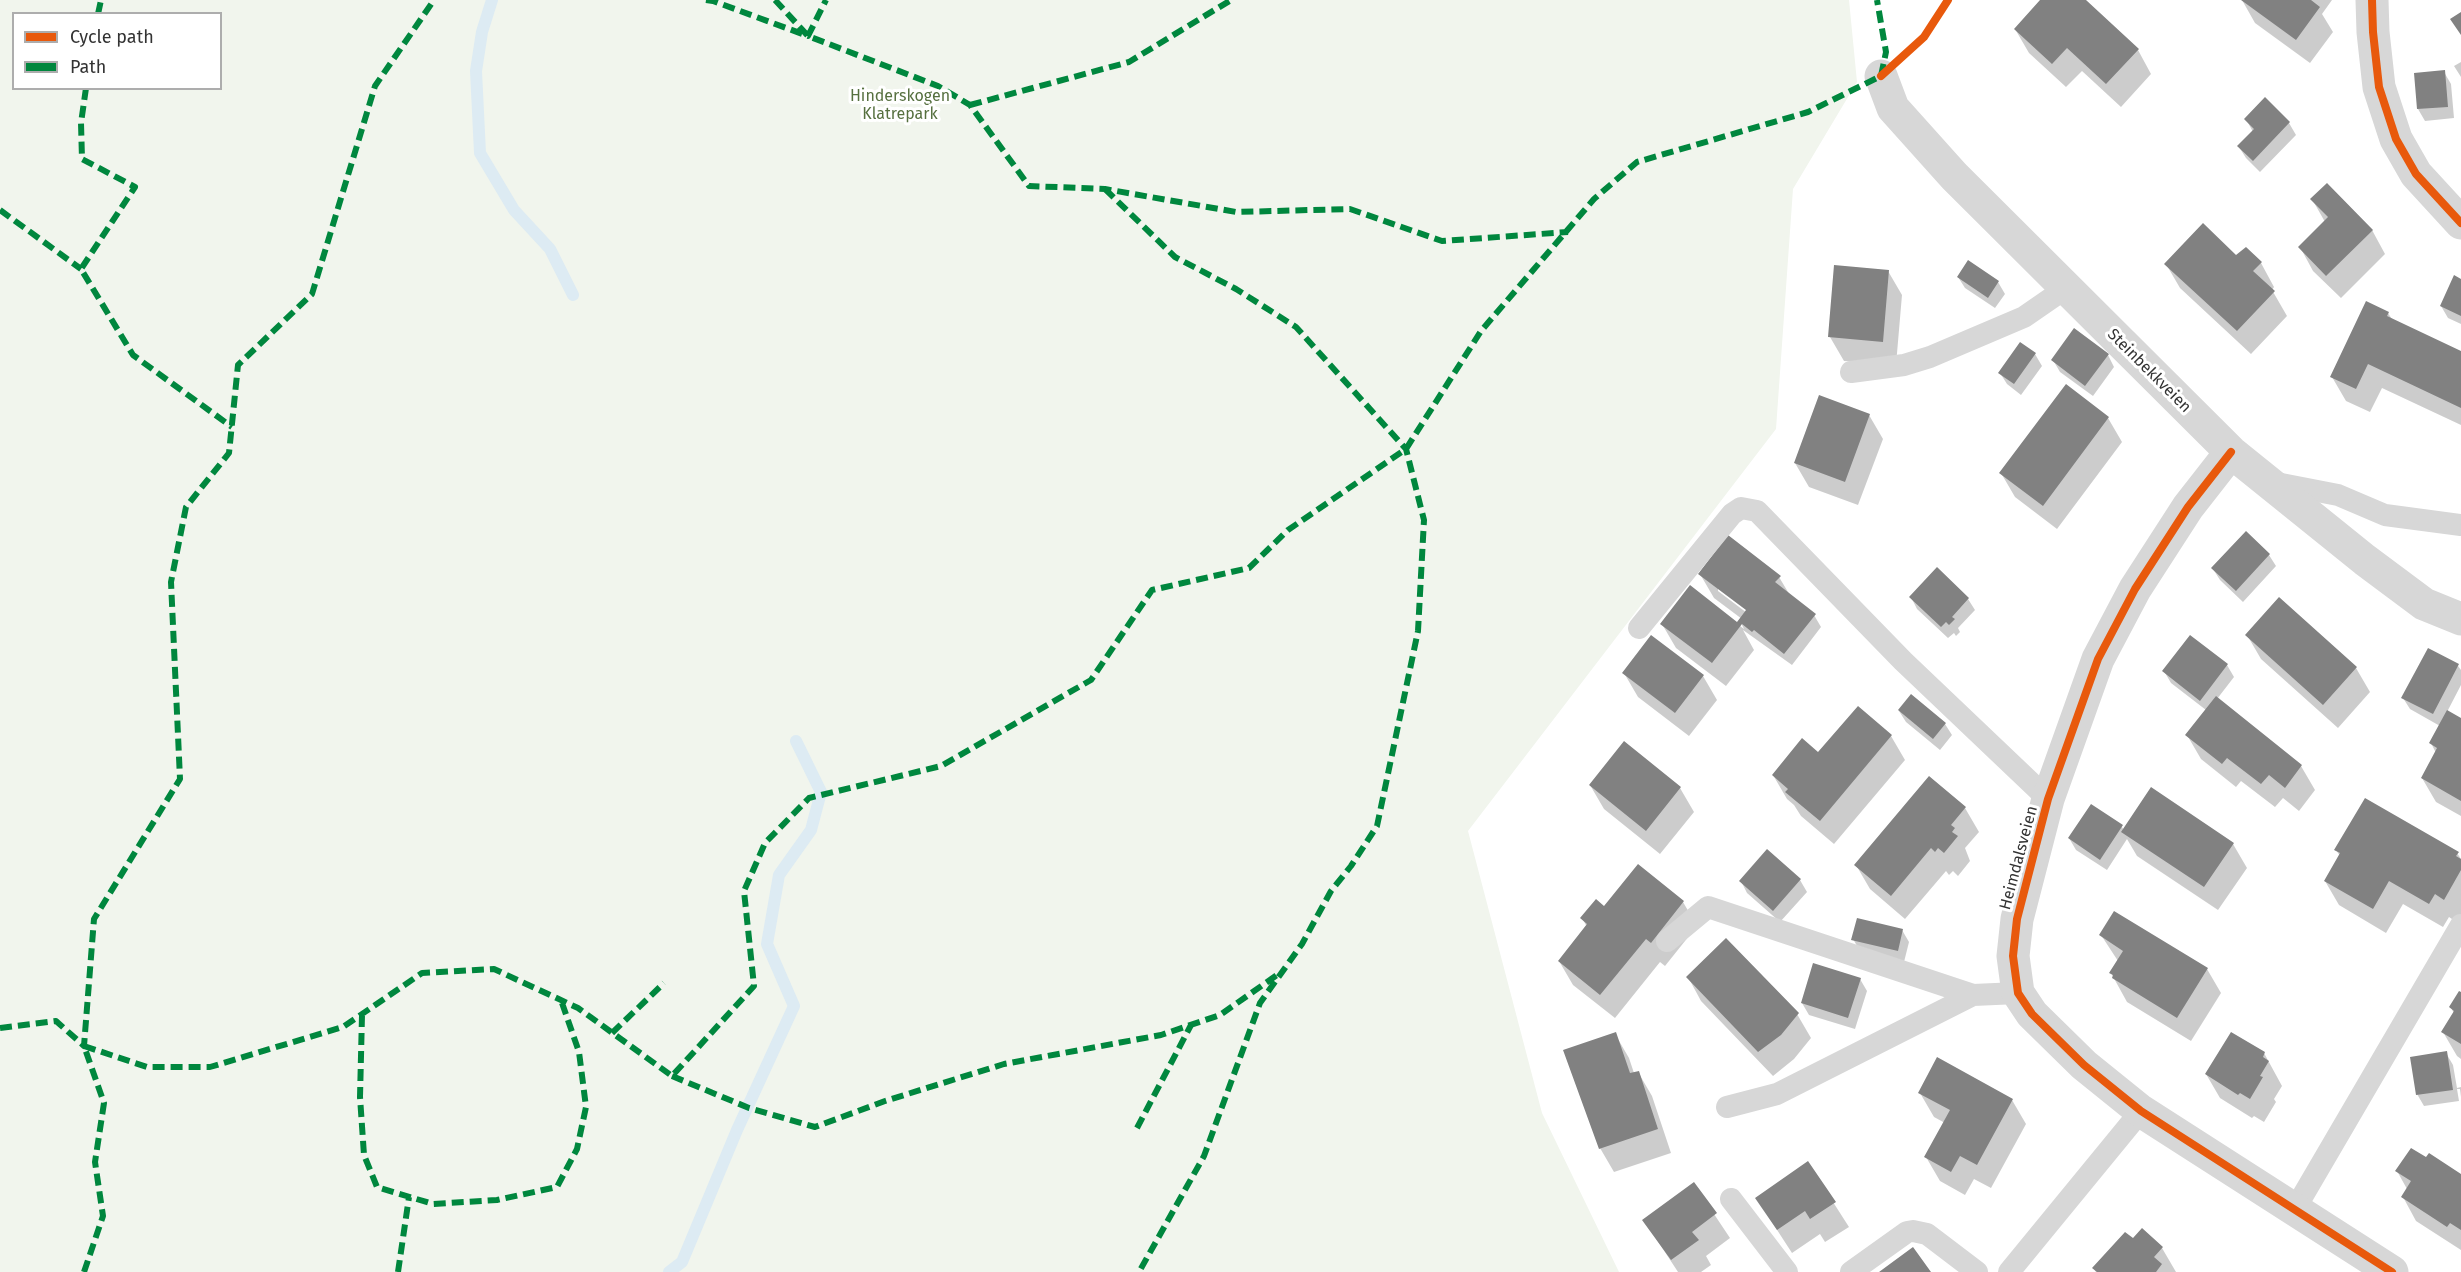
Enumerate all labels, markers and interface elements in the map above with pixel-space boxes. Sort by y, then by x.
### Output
legend [12,12,222,90]
text: Cycle path [70,26,154,48]
text: Path [70,56,106,78]
park label: Hinderskogen Klatrepark [850,87,950,125]
street label: Steinbekkveien [2103,325,2195,417]
street label: Heimdalsveien [1996,804,2042,912]

